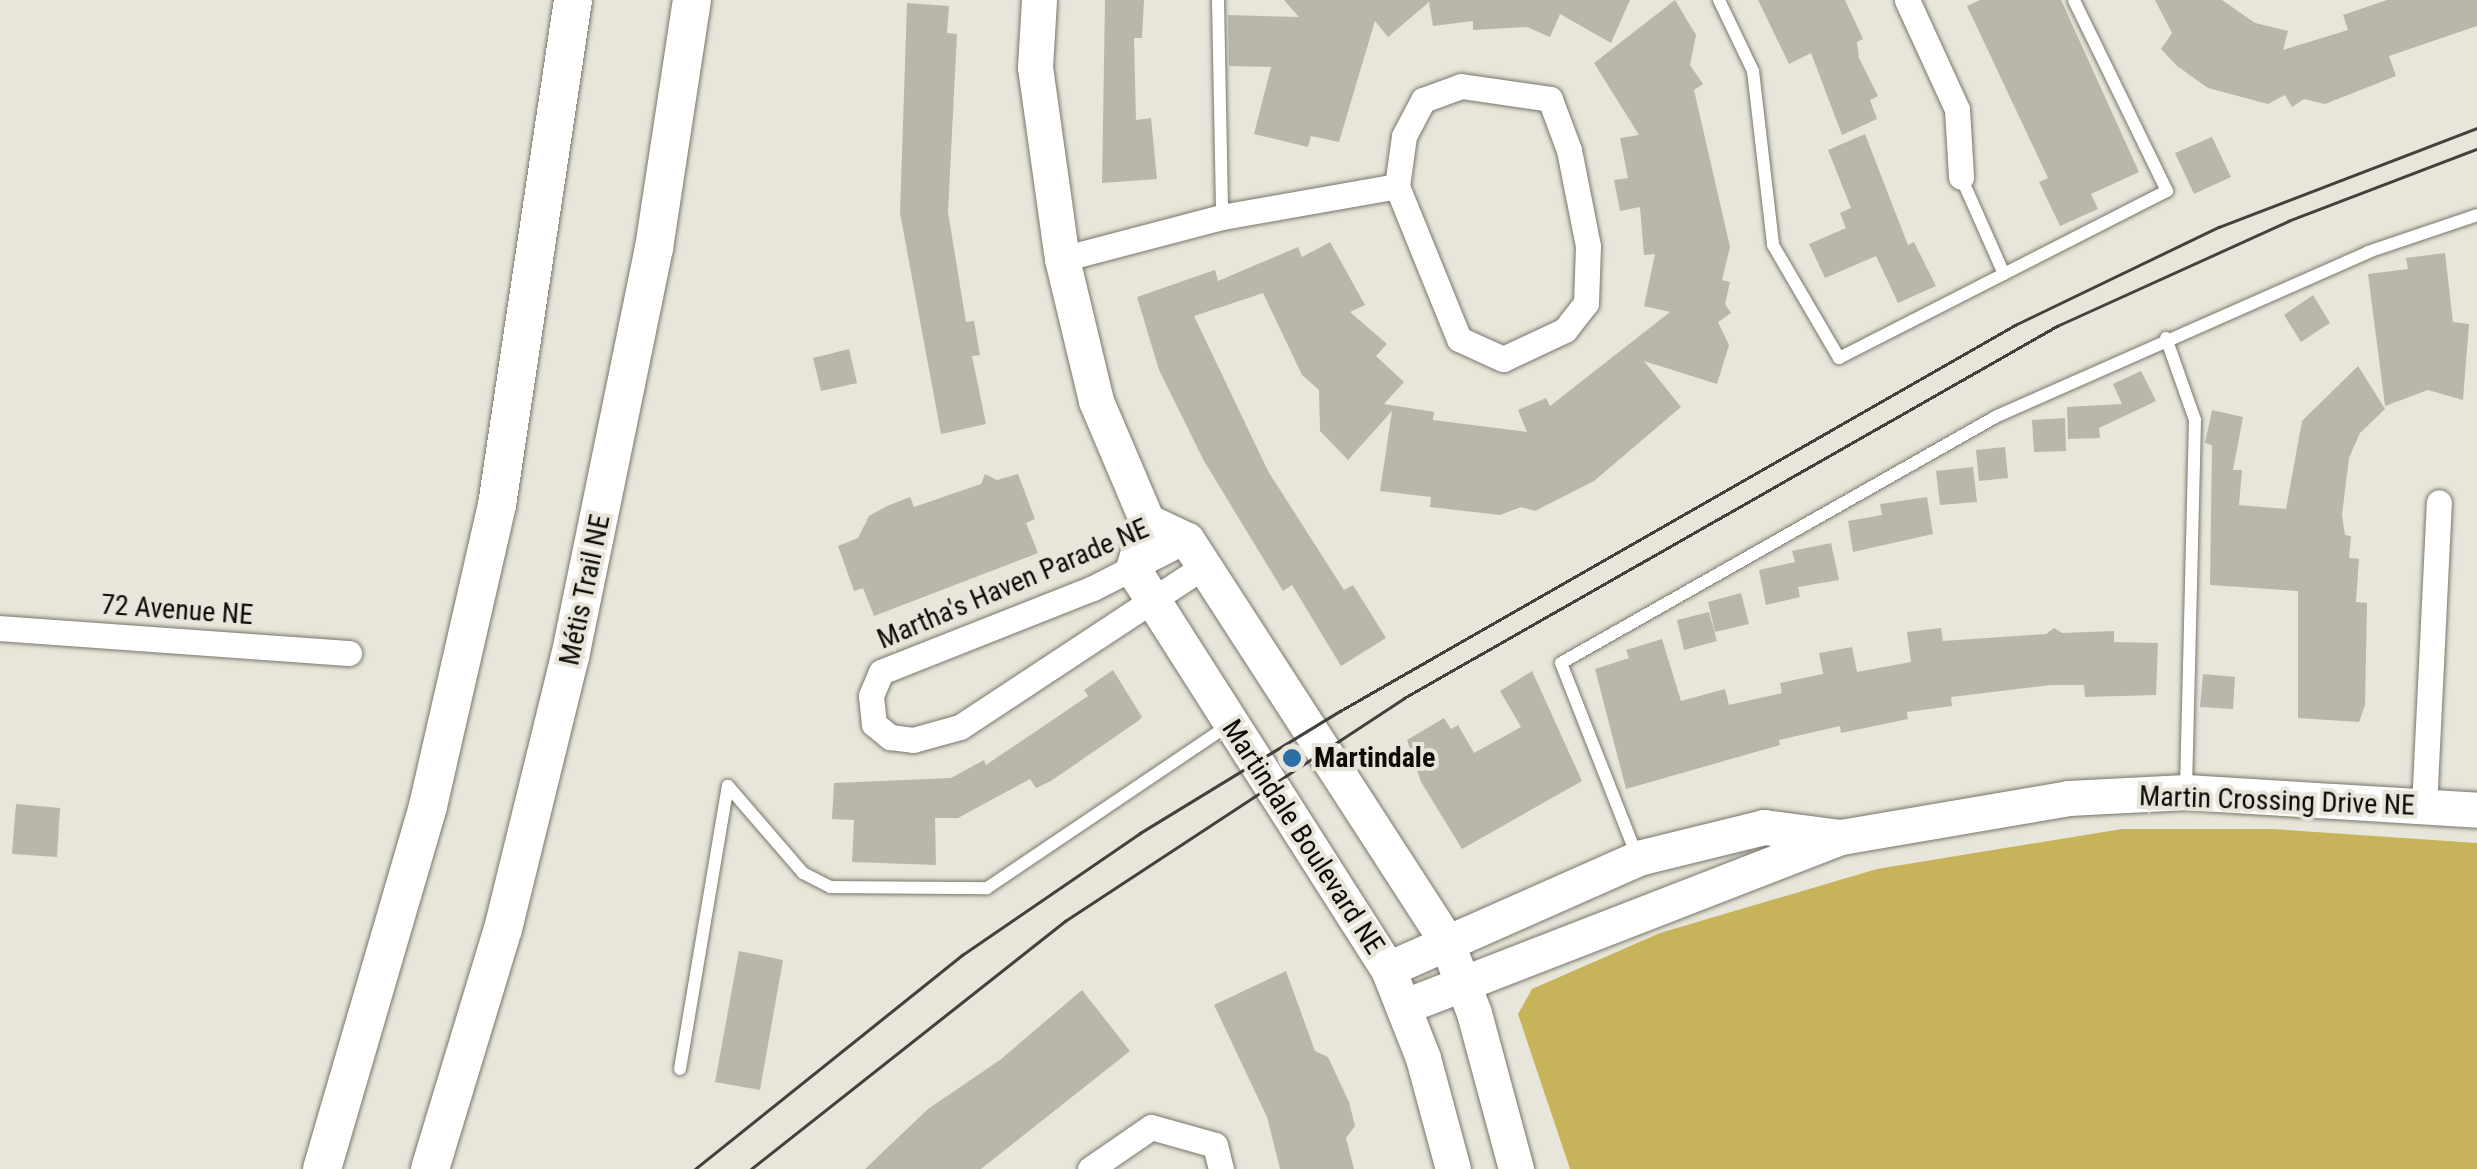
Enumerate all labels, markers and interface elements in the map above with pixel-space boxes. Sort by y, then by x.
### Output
street label: Métis Trail NE [553,511,617,669]
street label: Martha's Haven Parade NE [872,512,1154,656]
street label: 72 Avenue NE [100,588,254,632]
street label: Martindale Boulevard NE [1215,714,1391,960]
place label: Martindale [1314,741,1435,775]
marker: Martindale [1279,745,1305,771]
street label: Martin Crossing Drive NE [2139,779,2415,823]

